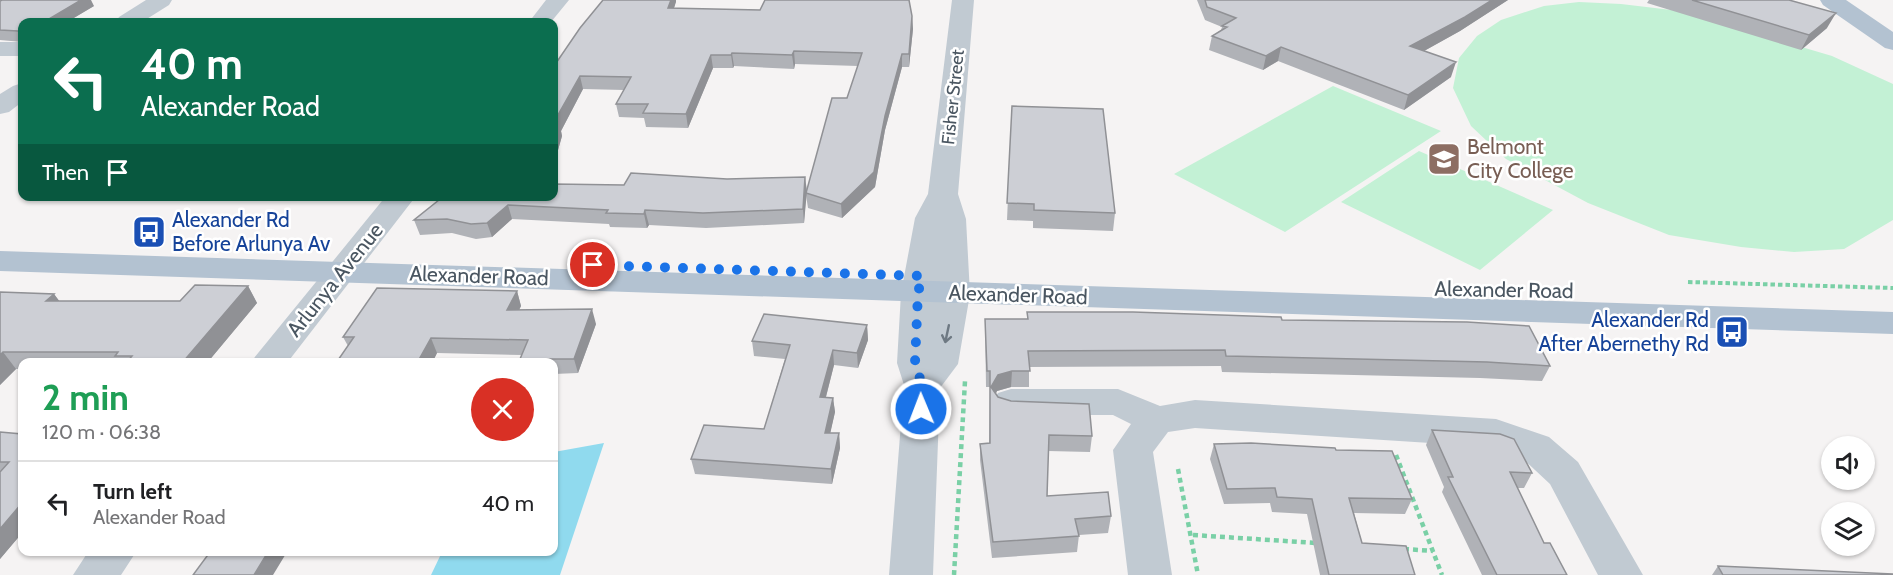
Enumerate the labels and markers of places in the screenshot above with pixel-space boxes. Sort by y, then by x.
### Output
place label: Belmont City College [1467,134,1574,183]
school or university icon: Belmont City College [1426,141,1462,177]
place label: Alexander Rd Before Arlunya Av [172,207,331,256]
bus stop icon: Alexander Rd Before Arlunya Av [131,214,167,250]
pin [567,239,618,290]
place label: Alexander Rd After Abernethy Rd [1538,307,1709,356]
bus stop icon: Alexander Rd After Abernethy Rd [1714,314,1750,350]

